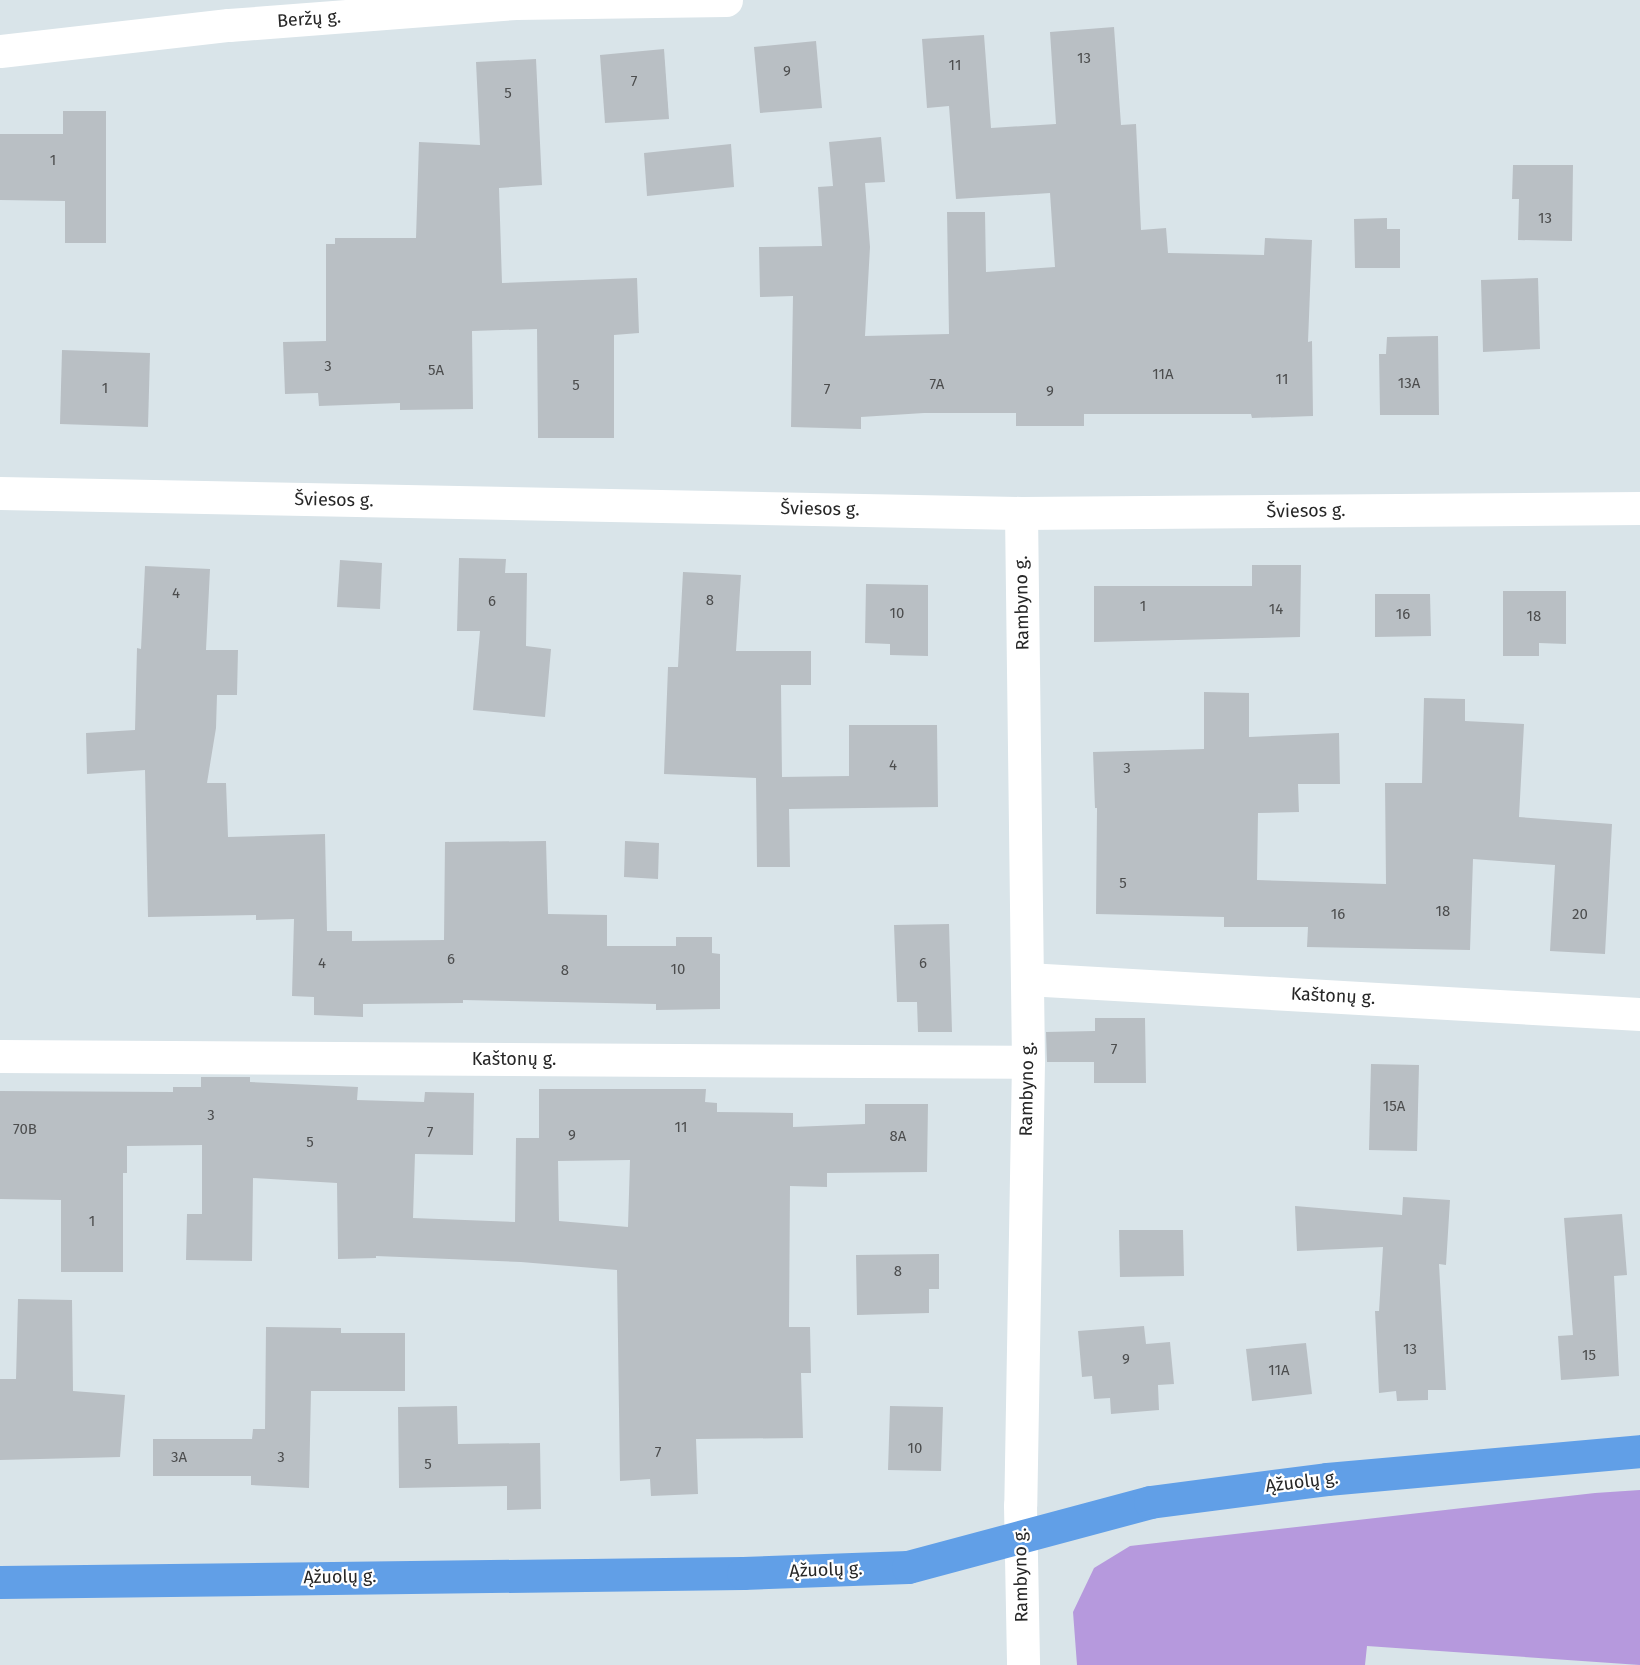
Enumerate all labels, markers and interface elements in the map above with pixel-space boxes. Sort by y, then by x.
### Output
street label: Beržų g. [276,6,342,32]
house number: 13 [1077,50,1091,68]
house number: 11 [949,57,961,75]
house number: 9 [783,63,791,81]
house number: 7 [631,73,637,91]
house number: 5 [504,85,512,103]
house number: 1 [50,152,56,170]
house number: 13 [1538,210,1552,228]
house number: 3 [324,358,332,376]
house number: 5A [428,362,444,380]
house number: 11A [1152,366,1174,384]
house number: 11 [1276,371,1288,389]
house number: 13A [1398,375,1420,393]
house number: 7A [930,376,944,394]
house number: 5 [572,377,580,395]
house number: 1 [102,380,108,398]
house number: 7 [824,381,830,399]
house number: 9 [1046,383,1054,401]
street label: Šviesos g. [294,489,374,511]
street label: Šviesos g. [780,498,860,520]
street label: Šviesos g. [1266,500,1346,522]
street label: Rambyno g. [1010,555,1034,651]
house number: 4 [172,585,180,603]
house number: 8 [706,592,714,610]
house number: 6 [488,593,496,611]
house number: 1 [1140,598,1146,616]
house number: 14 [1269,601,1283,619]
house number: 10 [890,605,904,623]
house number: 16 [1396,606,1410,624]
house number: 18 [1527,608,1541,626]
house number: 4 [889,757,897,775]
house number: 3 [1123,760,1131,778]
house number: 5 [1119,875,1127,893]
house number: 18 [1436,903,1450,921]
house number: 16 [1331,906,1345,924]
house number: 20 [1572,906,1588,924]
house number: 6 [447,951,455,969]
house number: 4 [318,955,326,973]
house number: 6 [919,955,927,973]
house number: 10 [671,961,685,979]
house number: 8 [561,962,569,980]
street label: Kaštonų g. [1290,983,1376,1009]
street label: Rambyno g. [1015,1041,1039,1137]
house number: 7 [1111,1041,1117,1059]
street label: Kaštonų g. [472,1048,556,1070]
house number: 15A [1383,1098,1405,1116]
house number: 3 [207,1107,215,1125]
house number: 11 [675,1119,687,1137]
house number: 70B [13,1121,37,1139]
house number: 7 [427,1124,433,1142]
house number: 9 [568,1127,576,1145]
house number: 8A [890,1128,906,1146]
house number: 5 [306,1134,314,1152]
house number: 1 [89,1213,95,1231]
house number: 8 [894,1263,902,1281]
house number: 13 [1403,1341,1417,1359]
house number: 15 [1582,1347,1596,1365]
house number: 9 [1122,1351,1130,1369]
house number: 11A [1268,1362,1290,1380]
house number: 10 [908,1440,922,1458]
house number: 7 [655,1444,661,1462]
house number: 3A [171,1449,187,1467]
house number: 3 [277,1449,285,1467]
house number: 5 [424,1456,432,1474]
street label: Ąžuolų g. [1264,1467,1340,1497]
street label: Rambyno g. [1009,1527,1033,1623]
street label: Ąžuolų g. [789,1558,863,1582]
street label: Ąžuolų g. [303,1566,377,1588]

